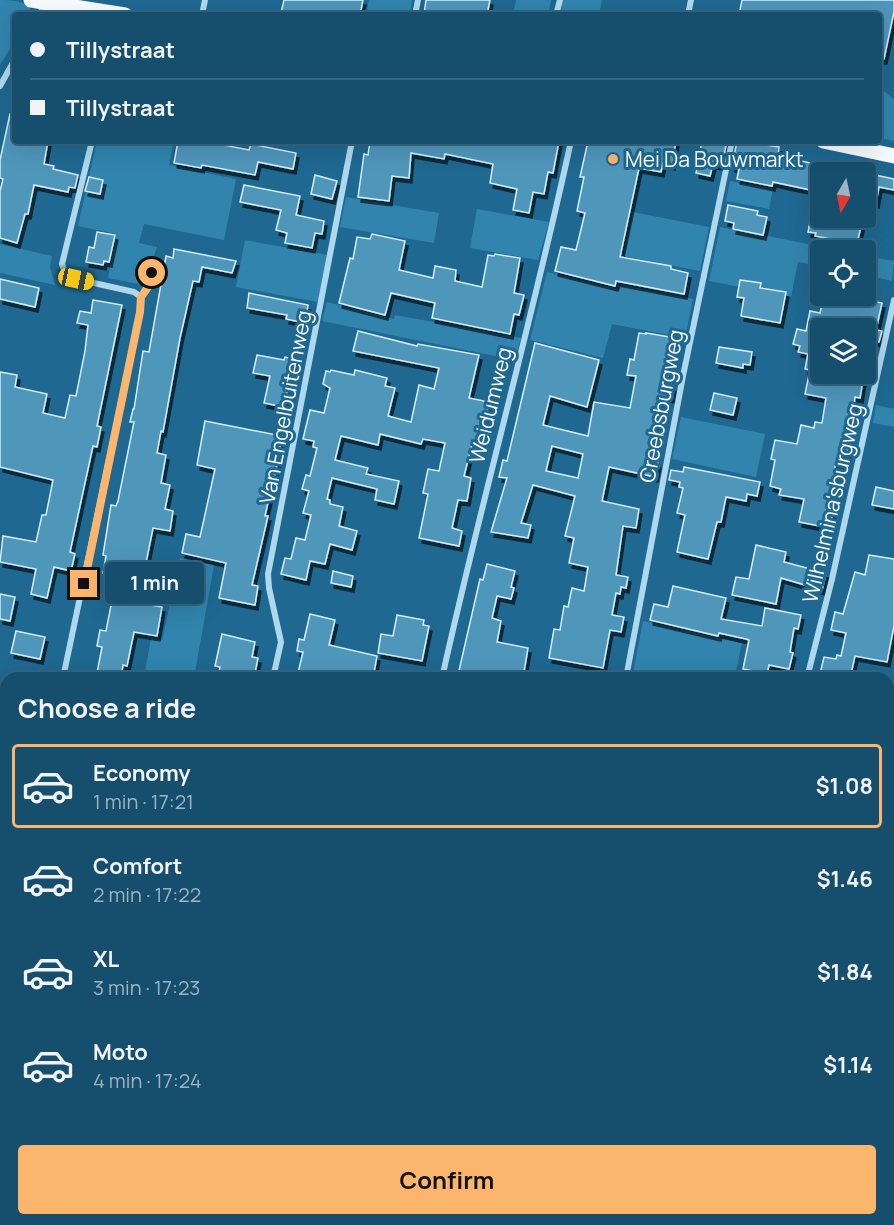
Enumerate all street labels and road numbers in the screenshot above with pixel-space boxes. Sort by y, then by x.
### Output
street label: Van Engelbuitenweg [252,308,318,506]
street label: Creebsburgweg [632,327,690,485]
street label: Weidumweg [462,344,518,466]
street label: Wilhelmina'sburgweg [795,401,869,605]

